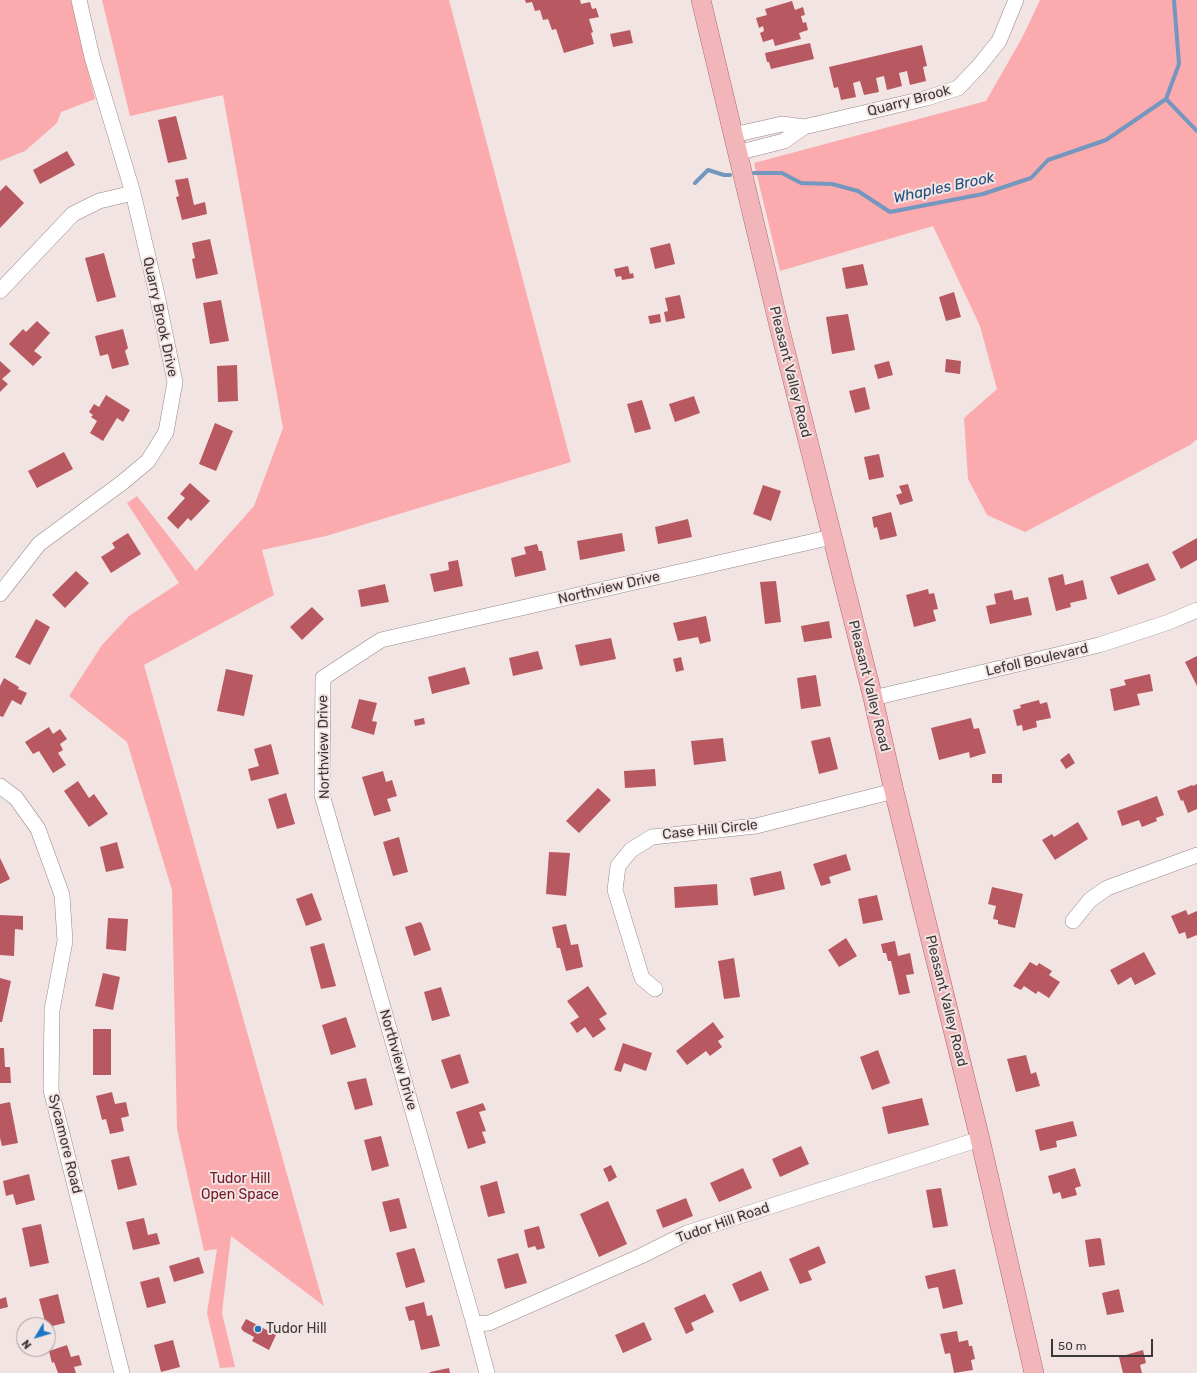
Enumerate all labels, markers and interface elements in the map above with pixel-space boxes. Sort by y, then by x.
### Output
street label: Quarry Brook [866,82,952,120]
water label: Whaples Brook [892,169,996,207]
street label: Quarry Brook Drive [139,255,181,379]
street label: Pleasant Valley Road [766,305,814,439]
street label: Northview Drive [556,568,662,608]
street label: Pleasant Valley Road [845,619,893,753]
street label: Lefoll Boulevard [984,640,1090,680]
street label: Northview Drive [315,695,333,799]
street label: Case Hill Circle [661,817,759,843]
street label: Pleasant Valley Road [922,934,970,1068]
street label: Northview Drive [376,1008,420,1112]
street label: Sycamore Road [45,1093,85,1195]
park label: Tudor Hill Open Space [201,1171,279,1204]
street label: Tudor Hill Road [674,1199,772,1247]
north arrow [16,1317,56,1357]
place label: Tudor Hill [266,1321,327,1337]
marker: Tudor Hill [253,1324,263,1334]
scale bar [1053,1331,1155,1357]
text: N [19,1337,35,1351]
text: 50 m [1058,1339,1086,1353]

